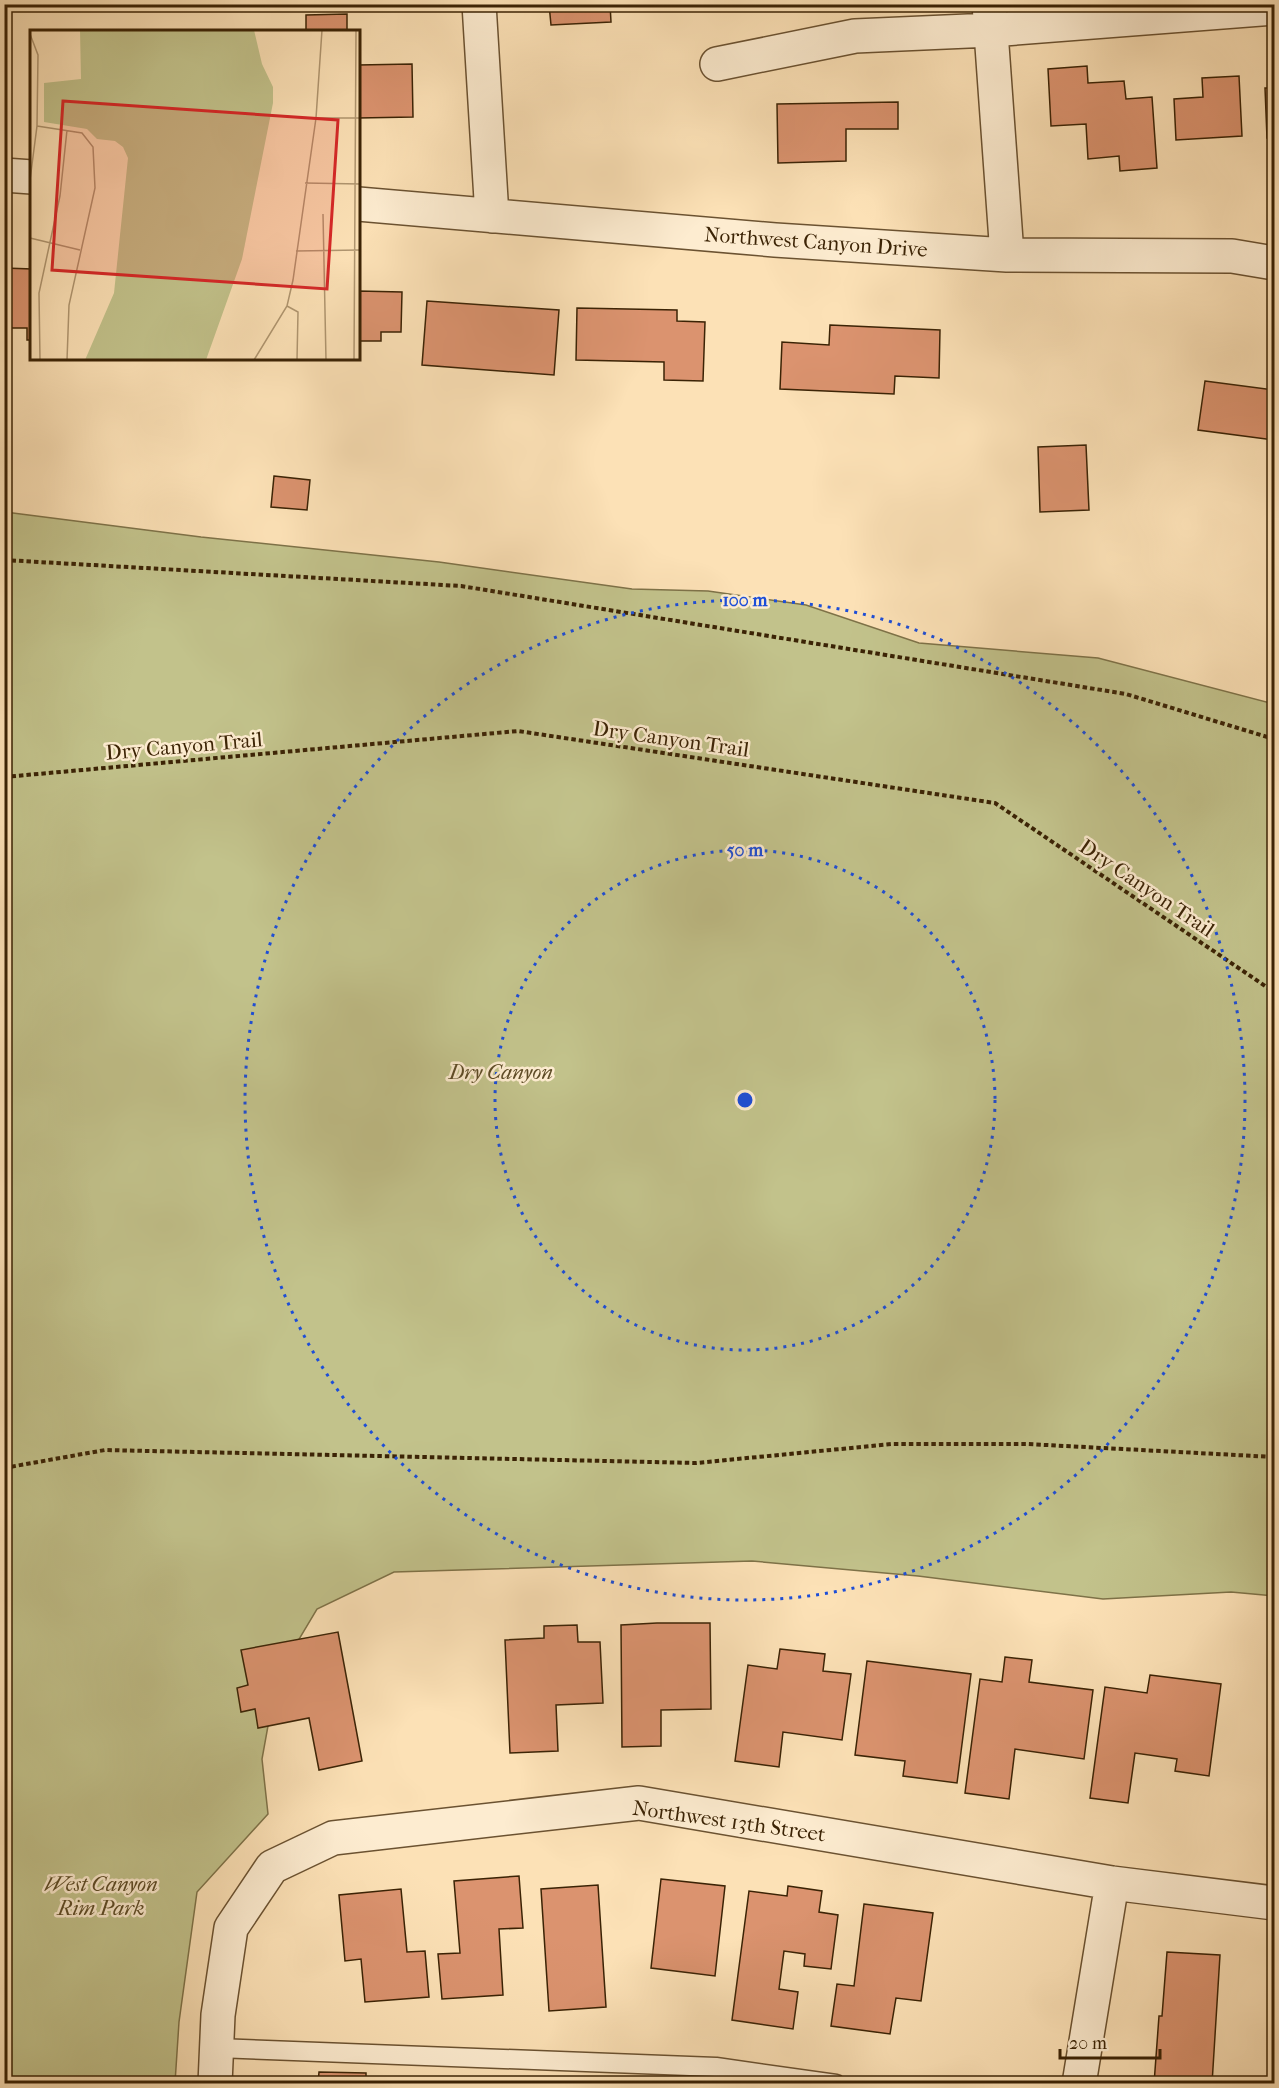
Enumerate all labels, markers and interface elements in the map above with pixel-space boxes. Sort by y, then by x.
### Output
inset map [30,30,360,360]
street label: Northwest Canyon Drive [703,222,929,262]
text: 100 m [722,590,769,611]
street label: Dry Canyon Trail [591,716,751,762]
street label: Dry Canyon Trail [105,727,264,765]
street label: Dry Canyon Trail [1075,834,1219,942]
text: 50 m [727,840,764,861]
park label: Dry Canyon [447,1060,553,1084]
centre of rings [735,1090,755,1110]
street label: Northwest 13th Street [631,1796,828,1846]
park label: West Canyon Rim Park [44,1872,158,1920]
scale bar [1060,2022,1160,2060]
text: 20 m [1069,2033,1107,2054]

